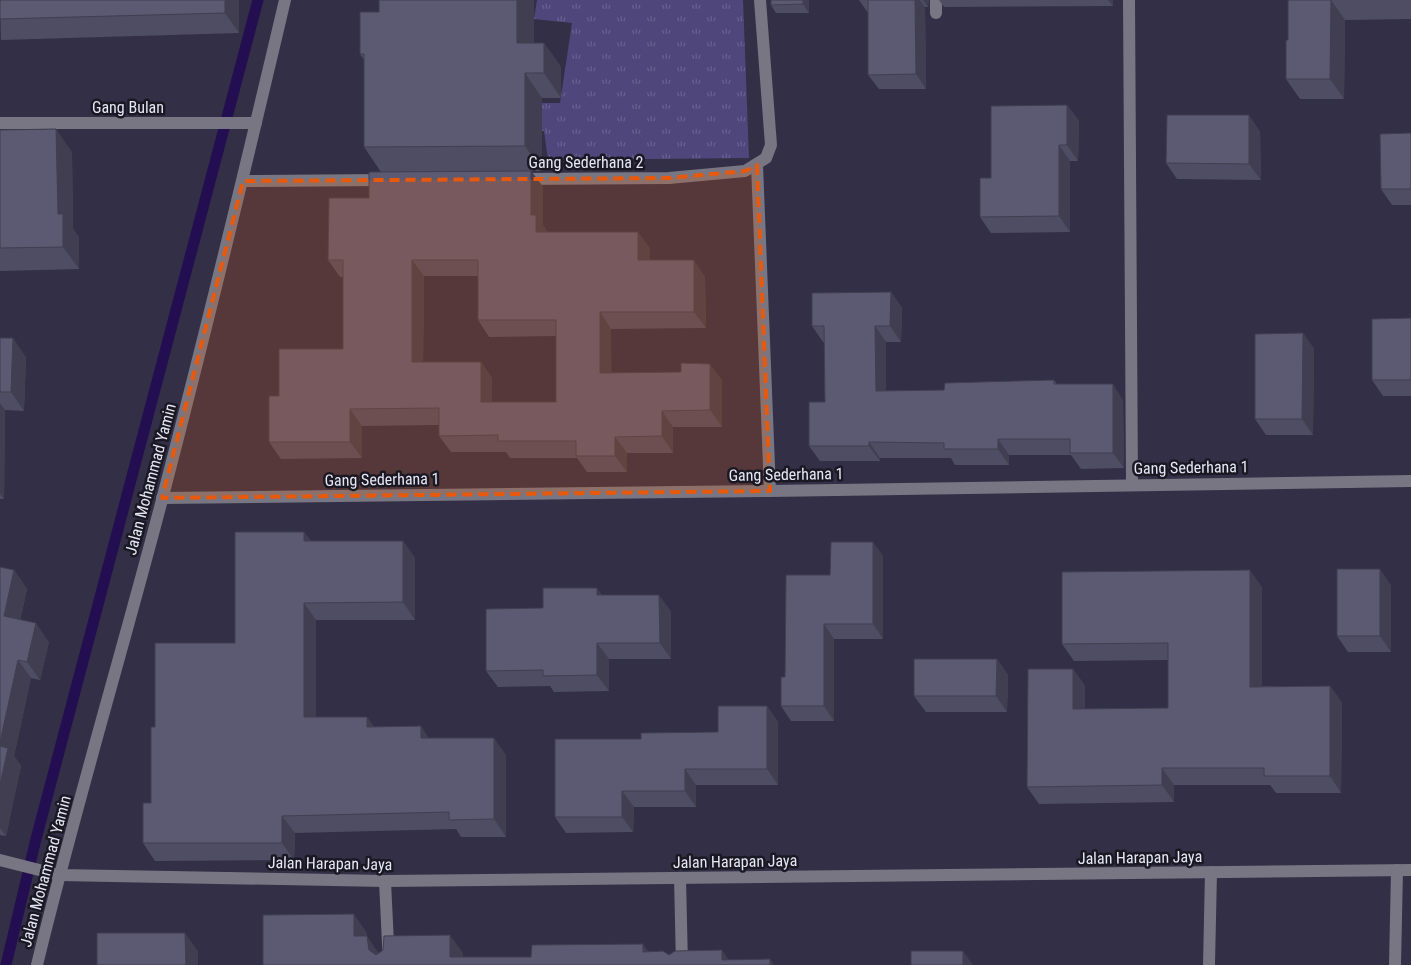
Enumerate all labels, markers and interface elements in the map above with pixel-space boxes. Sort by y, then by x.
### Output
street label: Gang Bulan [92,98,164,117]
street label: Gang Sederhana 2 [529,153,644,172]
street label: Jalan Mohammad Yamin [121,401,180,557]
street label: Gang Sederhana 1 [1133,457,1249,478]
street label: Gang Sederhana 1 [728,464,844,485]
street label: Gang Sederhana 1 [324,469,440,490]
street label: Jalan Mohammad Yamin [16,793,75,949]
street label: Jalan Harapan Jaya [1078,847,1202,868]
street label: Jalan Harapan Jaya [673,851,797,872]
street label: Jalan Harapan Jaya [268,853,392,874]

